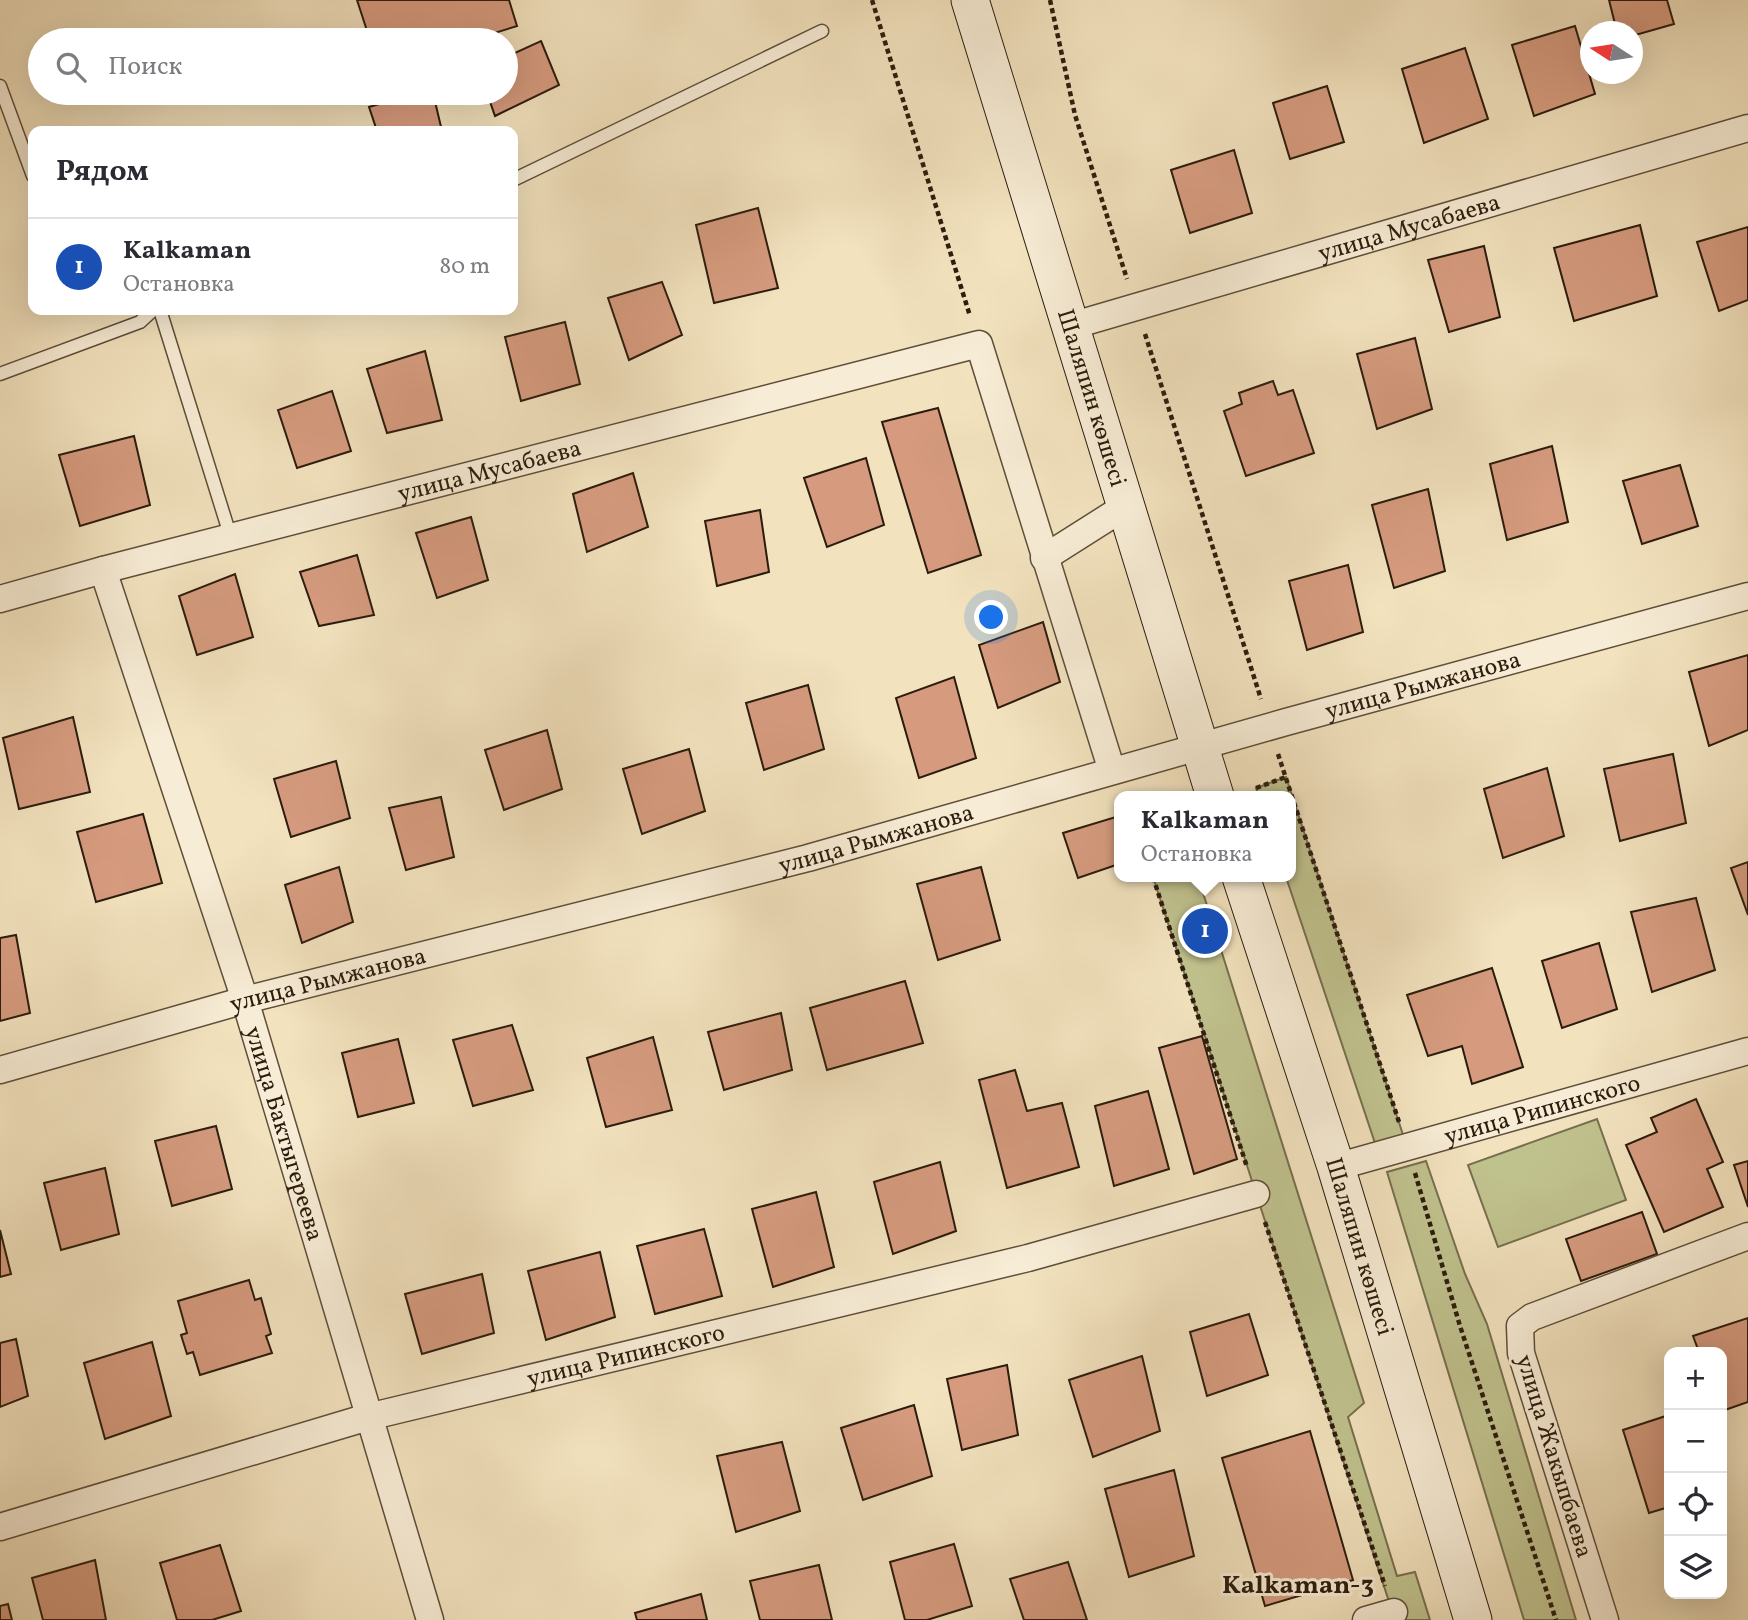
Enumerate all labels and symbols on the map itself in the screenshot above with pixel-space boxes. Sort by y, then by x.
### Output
north arrow [1580,21,1643,84]
street label: улица Мусабаева [1314,186,1505,272]
street label: Шаляпин көшесі [1047,305,1134,491]
street label: улица Мусабаева [394,432,585,512]
your location [974,600,1008,634]
street label: улица Рымжанова [1321,644,1525,730]
street label: улица Рымжанова [775,797,978,884]
pin: 1 [1182,905,1228,957]
street label: улица Рымжанова [226,940,430,1023]
street label: улица Бактыгереева [235,1022,331,1245]
street label: улица Рипинского [1440,1067,1645,1155]
street label: Шаляпин көшесі [1315,1154,1401,1340]
street label: улица Рипинского [524,1317,728,1397]
street label: улица Жакыпбаева [1506,1351,1600,1562]
district label: Kalkaman-3 [1222,1568,1374,1604]

